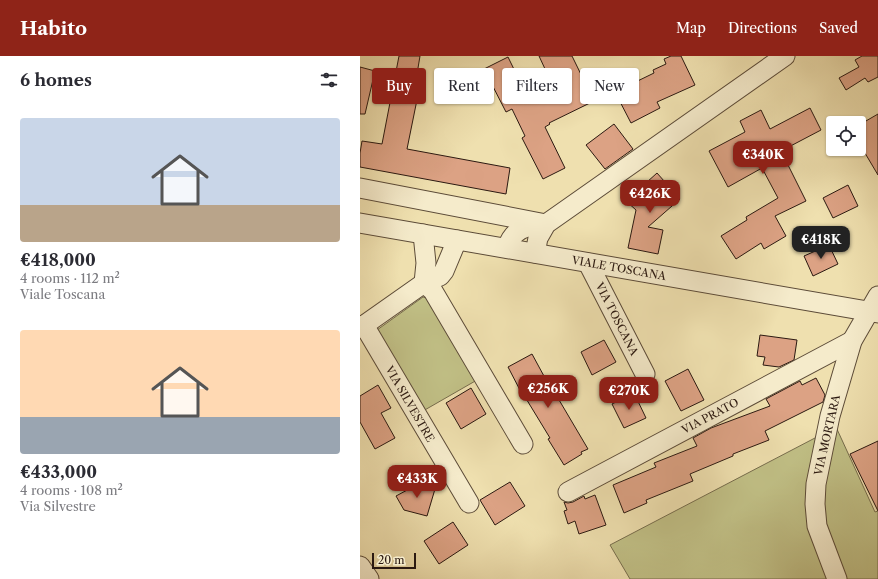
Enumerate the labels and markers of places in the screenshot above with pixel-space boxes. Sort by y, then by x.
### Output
pin: €340K [735,141,791,175]
pin: €426K [622,180,678,214]
pin: €418K [793,226,849,260]
pin: €256K [520,375,576,409]
pin: €270K [601,377,657,411]
pin: €433K [389,465,445,499]

